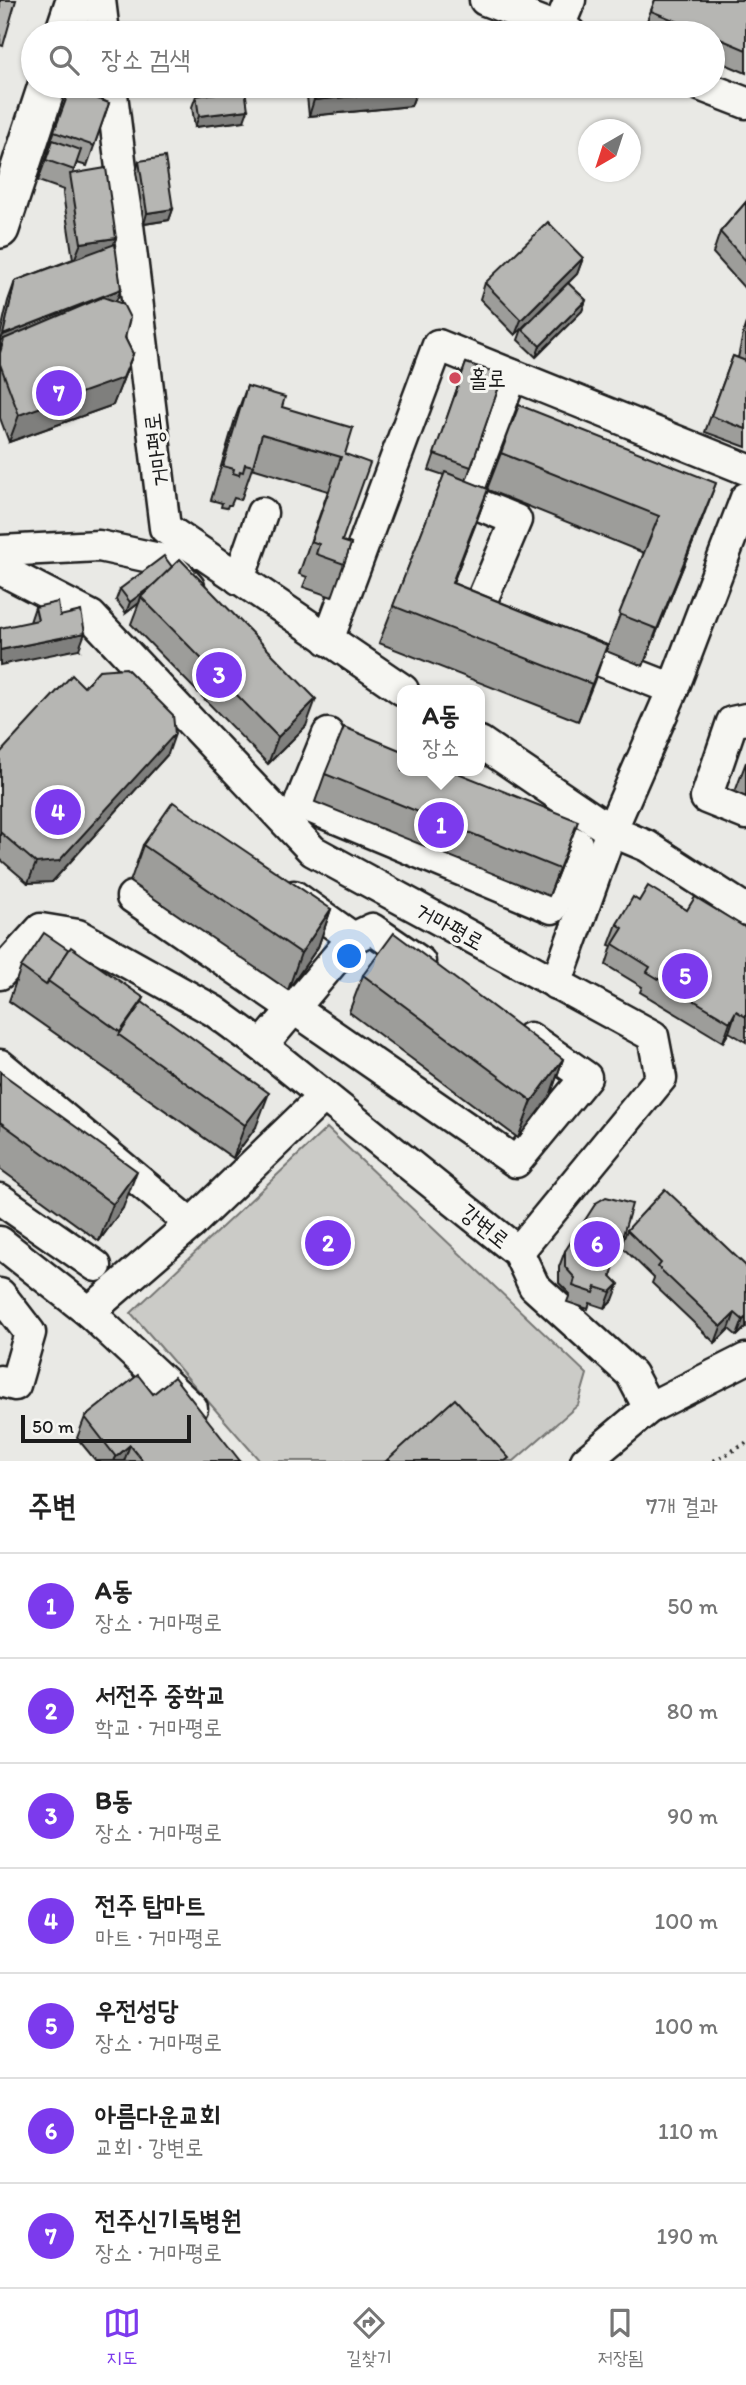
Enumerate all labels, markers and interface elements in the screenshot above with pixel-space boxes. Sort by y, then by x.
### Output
search box [21,21,725,98]
icon: search [45,41,83,79]
text: 장소 검색 [101,43,191,75]
north arrow [578,119,641,182]
place label: 홀로 [469,364,506,392]
pin: 7 [36,367,82,419]
marker: 홀로 [447,370,463,386]
street label: 거마평로 [138,412,174,488]
pin: 3 [196,649,242,701]
popup [397,685,485,776]
text: A동 [422,699,460,731]
text: 장소 [422,733,459,761]
pin: 4 [35,786,81,838]
pin: 1 [418,799,464,851]
street label: 거마평로 [411,896,489,956]
your location [332,939,366,973]
pin: 5 [662,950,708,1002]
street label: 강변로 [455,1198,515,1254]
pin: 2 [305,1217,351,1269]
pin: 6 [574,1218,620,1270]
scale bar [21,1412,191,1444]
text: 50 m [32,1415,74,1438]
text: 주변 [28,1487,76,1524]
text: 7개 결과 [646,1492,718,1520]
text: A동 [95,1574,133,1606]
text: 1 [46,1592,56,1620]
text: 50 m [667,1592,718,1620]
text: 장소 · 거마평로 [95,1608,222,1636]
text: 서전주 중학교 [95,1679,226,1711]
text: 2 [45,1697,57,1725]
text: 80 m [667,1697,718,1725]
text: 학교 · 거마평로 [95,1713,222,1741]
text: B동 [95,1784,133,1816]
text: 3 [45,1802,57,1830]
text: 90 m [667,1802,718,1830]
text: 장소 · 거마평로 [95,1818,222,1846]
text: 전주 탑마트 [95,1889,205,1921]
text: 4 [44,1907,58,1935]
text: 100 m [654,1907,718,1935]
text: 마트 · 거마평로 [95,1923,222,1951]
text: 우전성당 [95,1994,179,2026]
text: 5 [45,2012,57,2040]
text: 100 m [654,2012,718,2040]
text: 장소 · 거마평로 [95,2028,222,2056]
text: 아름다운교회 [95,2099,221,2131]
text: 6 [45,2117,57,2145]
text: 110 m [658,2117,718,2145]
text: 교회 · 강변로 [95,2133,203,2161]
text: 전주신기독병원 [95,2204,241,2236]
text: 7 [45,2222,57,2250]
text: 190 m [657,2222,718,2250]
text: 장소 · 거마평로 [95,2238,222,2266]
tab: 지도 [103,2304,141,2371]
tab: 길찾기 [346,2304,392,2371]
tab: 저장됨 [597,2304,643,2371]

